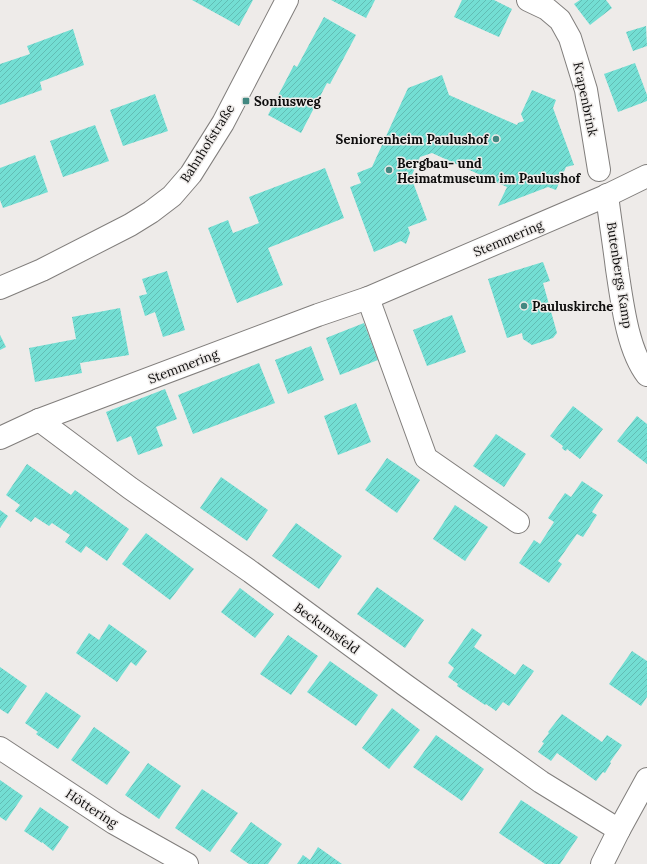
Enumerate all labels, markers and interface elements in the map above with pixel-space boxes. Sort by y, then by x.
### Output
street label: Krapenbrink [569,60,602,138]
place label: Soniusweg [254,93,321,110]
marker: Soniusweg [241,96,251,106]
street label: Bahnhofstraße [177,101,238,186]
place label: Seniorenheim Paulushof [336,131,489,148]
marker: Seniorenheim Paulushof [491,134,501,144]
place label: Bergbau- und Heimatmuseum im Paulushof [397,155,582,187]
marker: Bergbau- und Heimatmuseum im Paulushof [384,165,394,175]
street label: Stemmering [471,216,546,261]
street label: Butenbergs Kamp [603,221,636,330]
place label: Pauluskirche [532,298,613,315]
marker: Pauluskirche [519,301,529,311]
street label: Stemmering [146,345,222,388]
street label: Beckumsfeld [291,599,363,658]
street label: Höttering [62,785,122,832]

